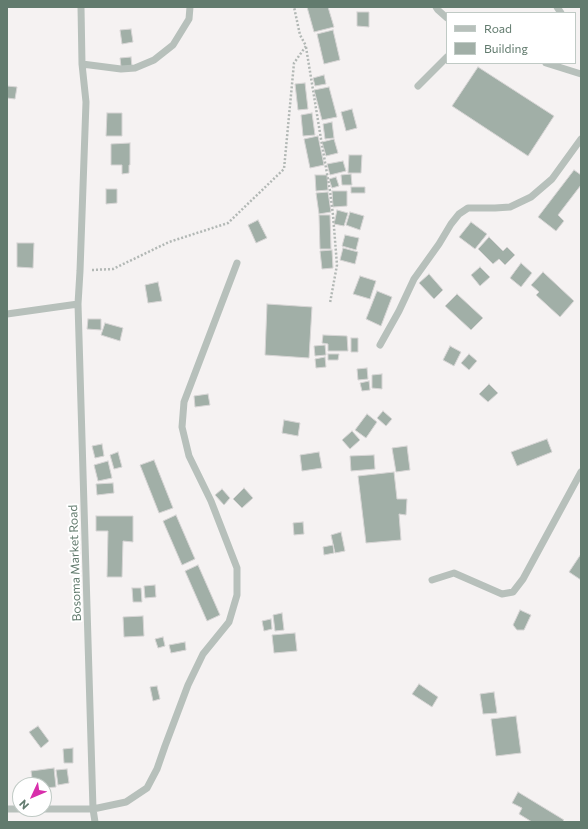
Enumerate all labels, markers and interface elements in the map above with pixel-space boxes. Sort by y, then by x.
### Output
legend [446,12,576,64]
text: Road [484,21,512,35]
text: Building [484,41,528,55]
street label: Bosoma Market Road [66,504,84,622]
north arrow [12,777,52,817]
text: N [16,798,31,812]

